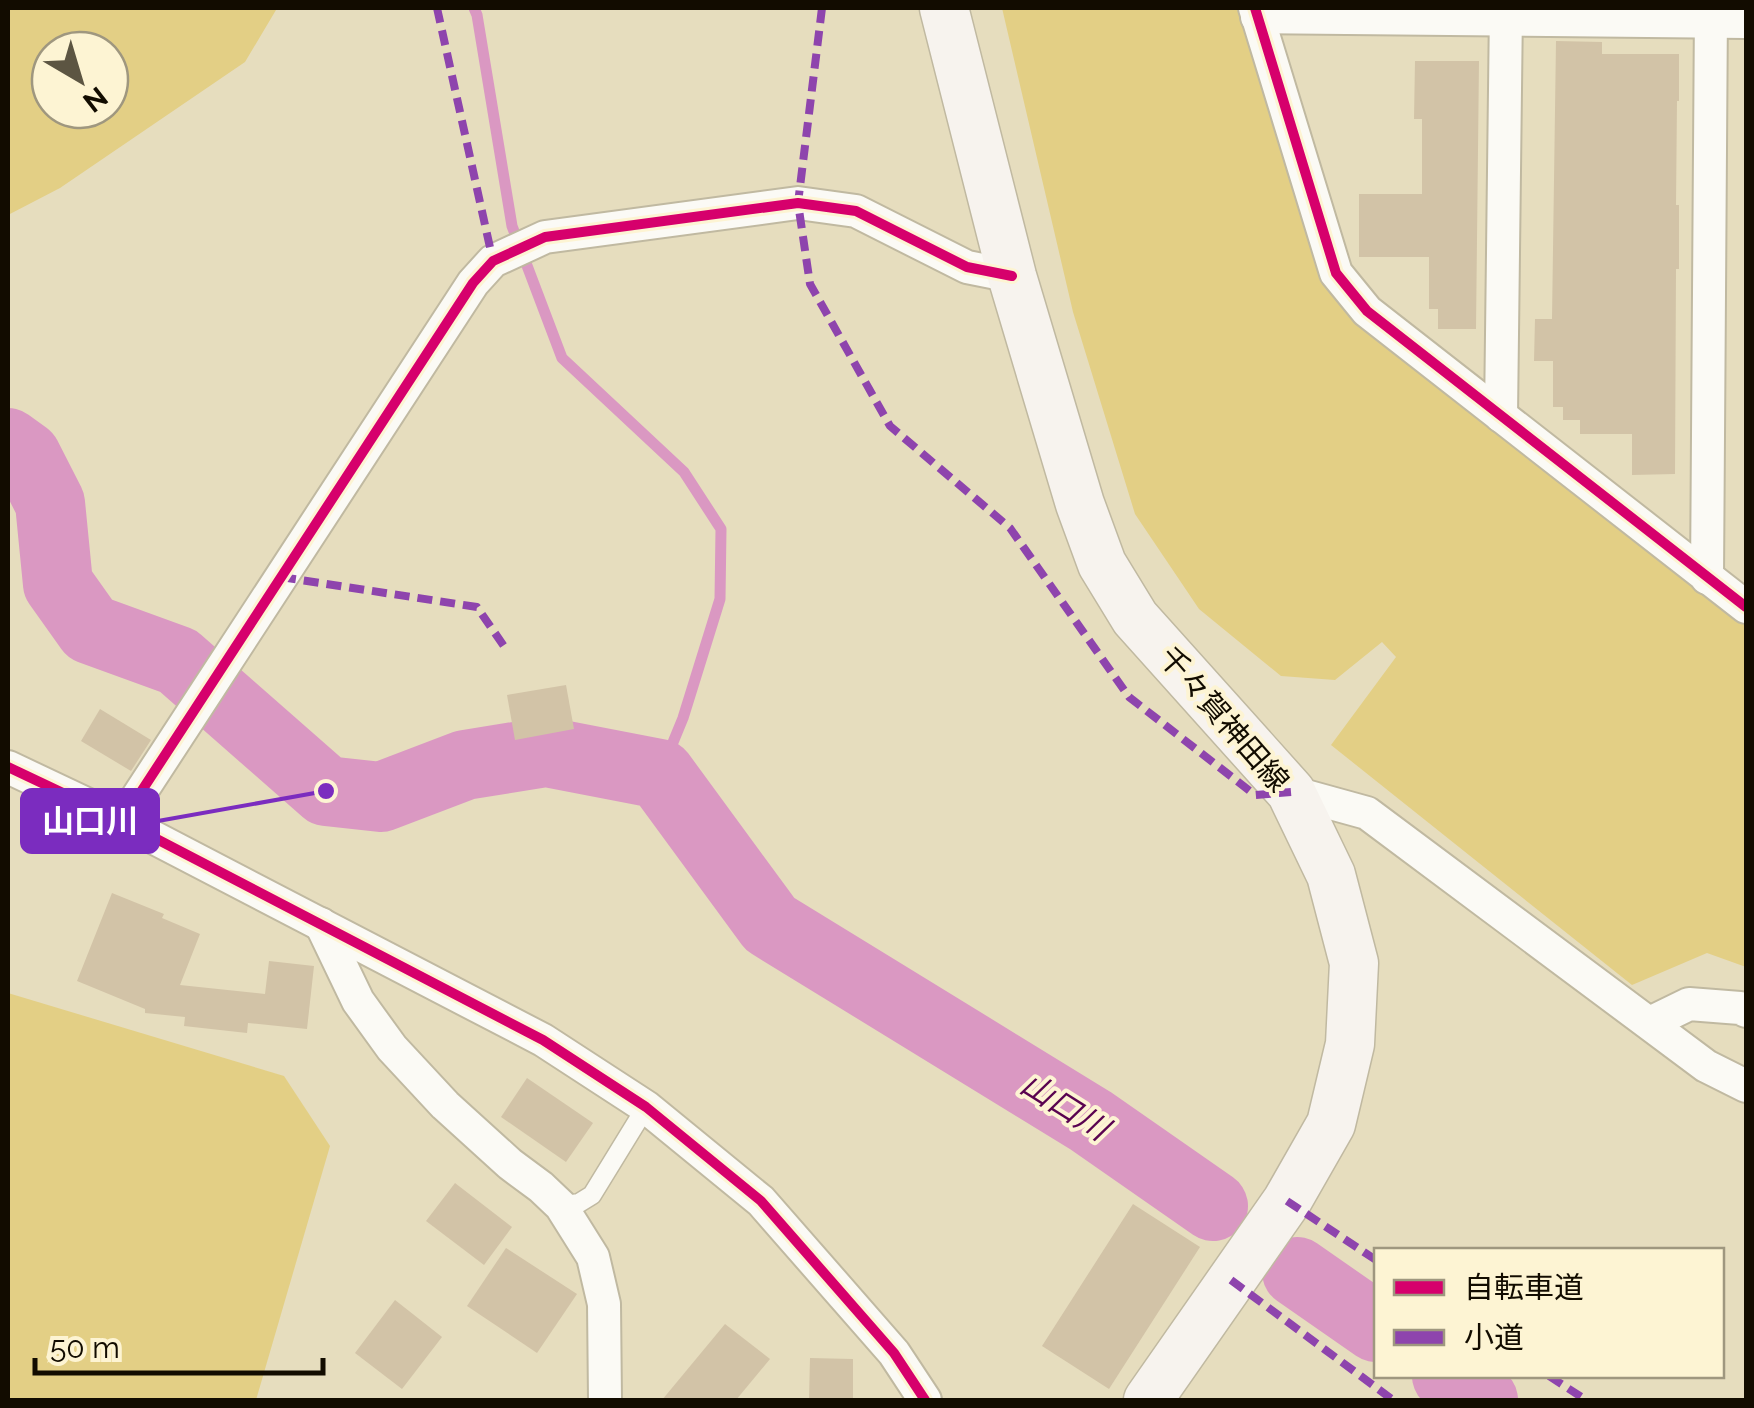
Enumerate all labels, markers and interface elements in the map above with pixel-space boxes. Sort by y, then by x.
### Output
north arrow [30,30,130,130]
text: N [77,80,114,119]
street label: 千々賀神田線 [1152,640,1296,798]
callout: 山口川 [22,790,158,852]
text: 山口川 [42,802,138,839]
water label: 山口川 [1014,1065,1118,1149]
legend [1374,1248,1724,1378]
text: 自転車道 [1464,1270,1584,1305]
scale bar [35,1313,322,1375]
text: 小道 [1464,1320,1524,1355]
text: 50 m [50,1330,120,1365]

